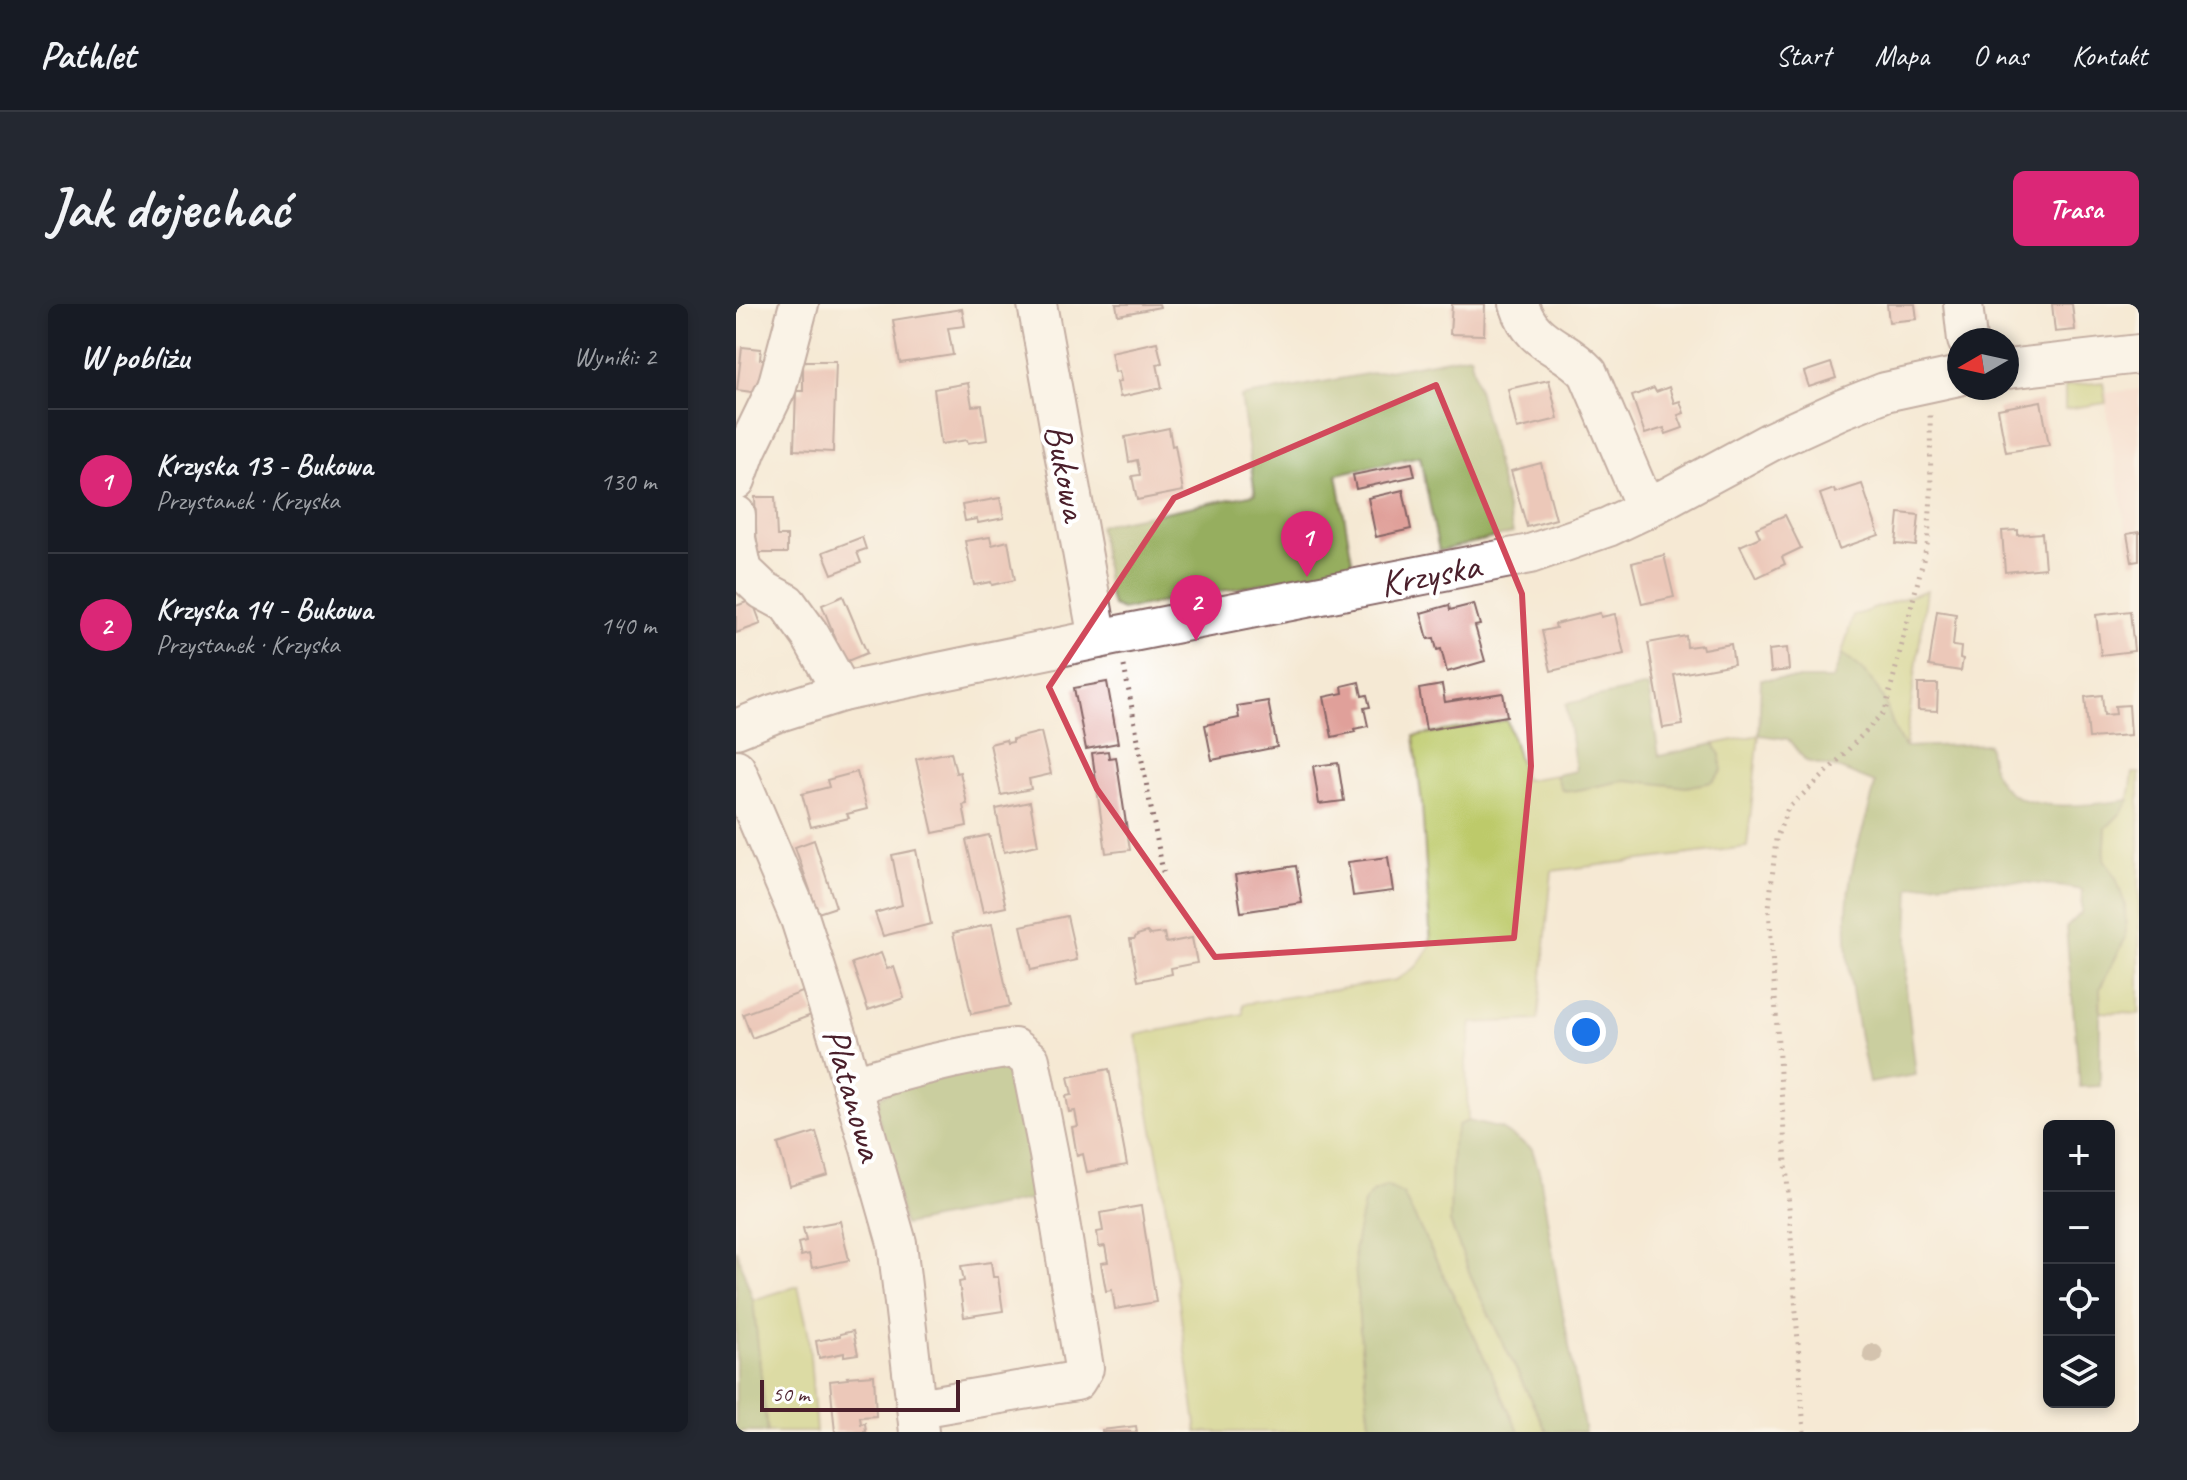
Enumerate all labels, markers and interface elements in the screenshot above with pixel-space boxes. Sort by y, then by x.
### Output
text: Pathlet [40,32,135,79]
text: Start [1776,38,1831,73]
text: Mapa [1875,38,1929,73]
text: O nas [1973,38,2028,73]
text: Kontakt [2072,38,2147,73]
button: Trasa [2013,171,2139,246]
text: Jak dojechać [48,173,289,244]
north arrow [1947,328,2019,400]
text: W pobliżu [80,335,189,378]
text: Wyniki: 2 [574,340,656,373]
street label: Bukowa [1034,420,1099,527]
text: Krzyska 13 - Bukowa [156,446,373,484]
text: 1 [100,465,112,498]
text: 130 m [600,465,656,498]
text: Przystanek · Krzyska [156,484,339,517]
pin: 1 [1281,511,1333,577]
street label: Krzyska [1376,541,1486,607]
pin: 2 [1170,575,1222,641]
text: Krzyska 14 - Bukowa [156,590,373,628]
text: 2 [100,609,112,642]
text: 140 m [600,609,656,642]
text: Przystanek · Krzyska [156,628,339,661]
your location [1566,1012,1606,1052]
street label: Platanowa [812,1022,895,1168]
map controls [2043,1120,2115,1408]
button: + [2043,1120,2115,1192]
button: − [2043,1192,2115,1264]
button: locate [2043,1264,2115,1336]
button: layers [2043,1336,2115,1408]
scale bar [760,1376,960,1412]
text: 50 m [772,1380,809,1408]

